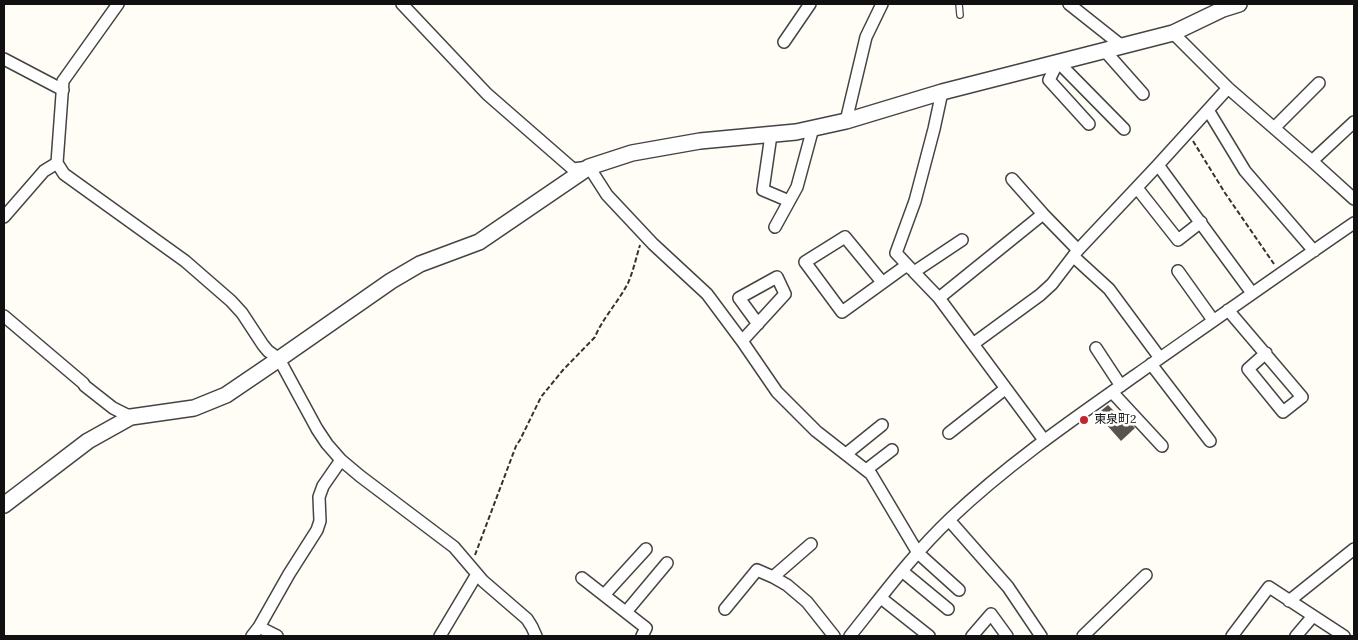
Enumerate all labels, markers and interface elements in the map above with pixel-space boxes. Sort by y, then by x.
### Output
place label: 東泉町2 [1094,413,1136,427]
marker: 東泉町2 [1078,414,1090,426]

